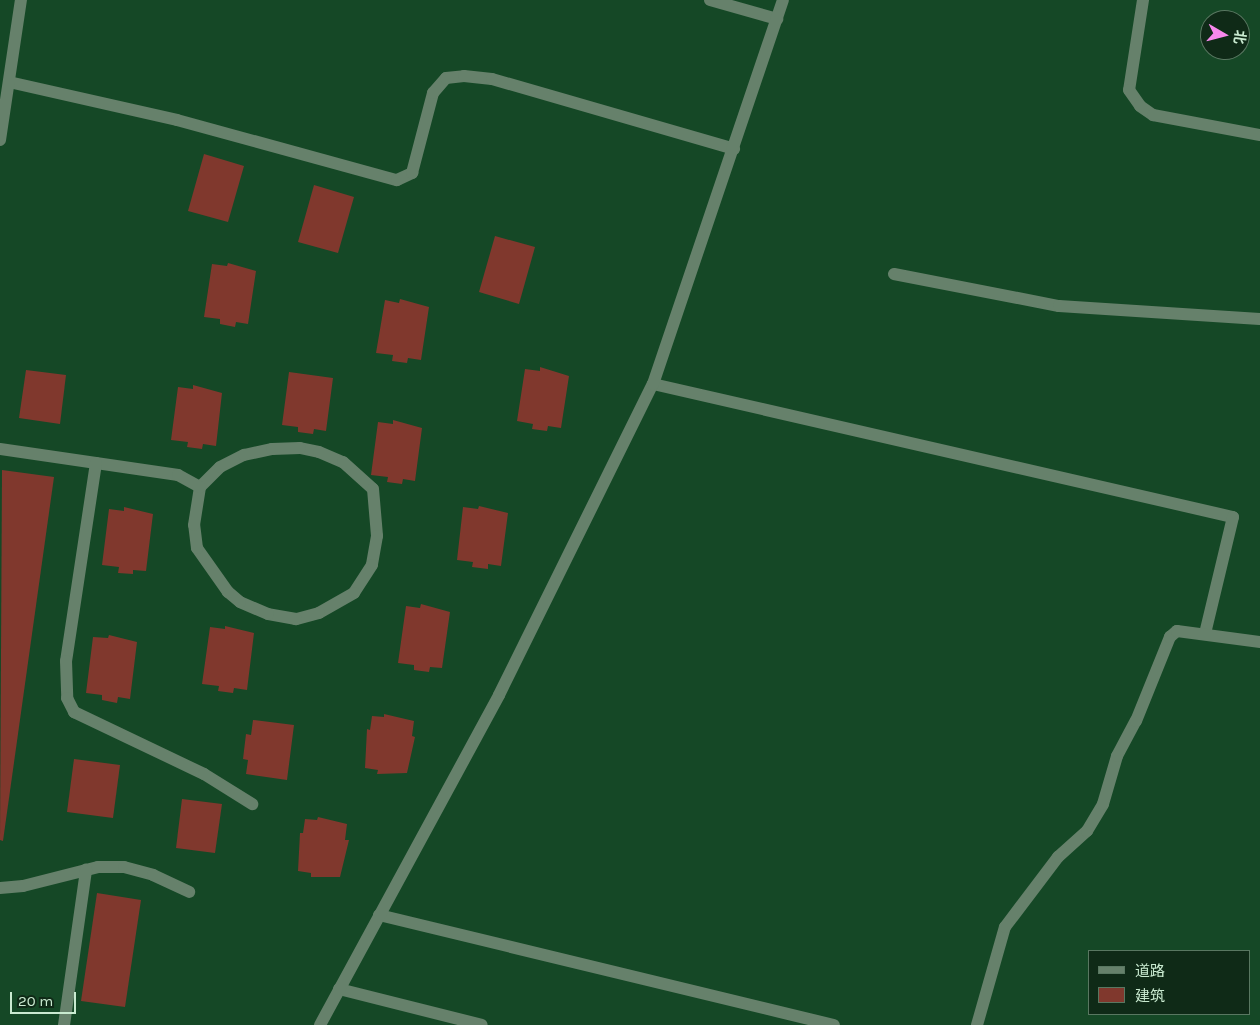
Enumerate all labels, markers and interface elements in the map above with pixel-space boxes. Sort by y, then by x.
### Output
north arrow [1200,10,1250,60]
text: 北 [1230,29,1249,45]
legend [1088,950,1250,1015]
text: 道路 [1135,962,1165,980]
scale bar [12,982,79,1014]
text: 建筑 [1135,987,1165,1005]
text: 20 m [18,992,53,1010]

